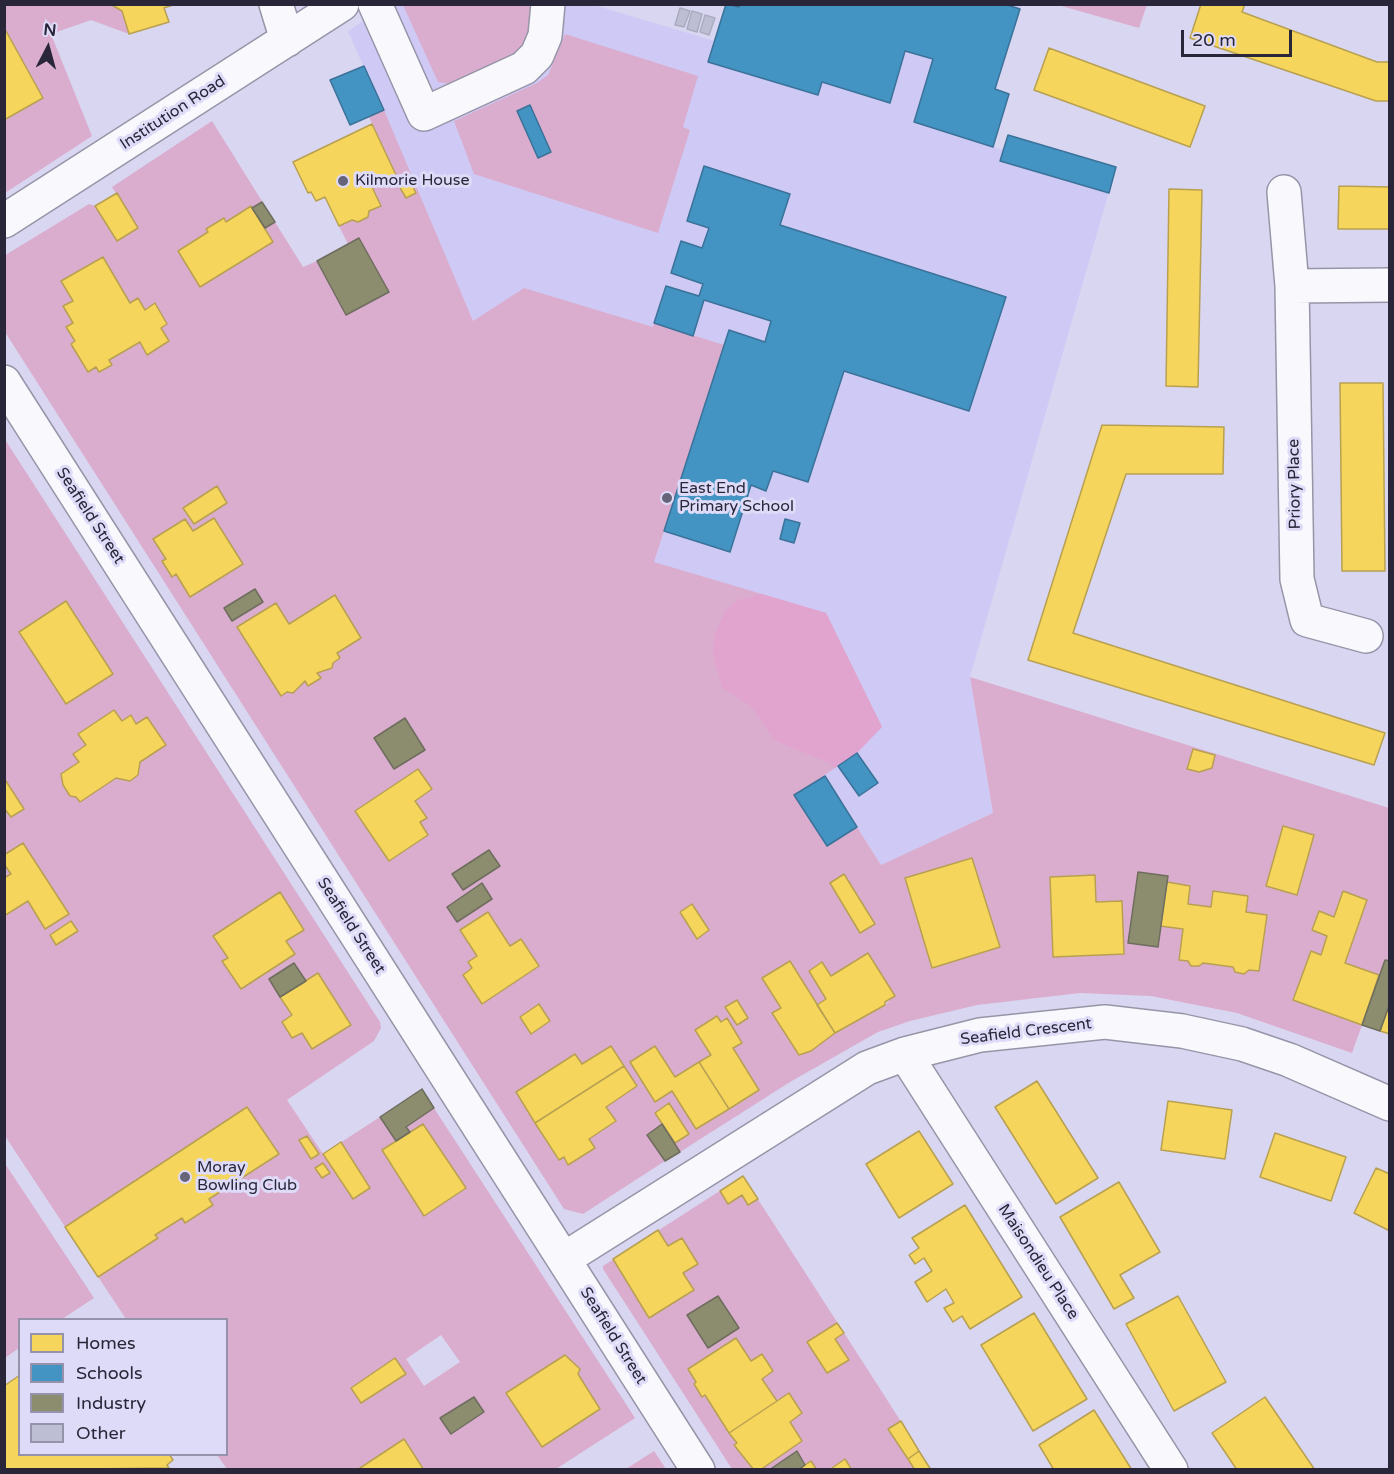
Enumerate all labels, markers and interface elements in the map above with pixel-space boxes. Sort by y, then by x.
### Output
north arrow [18,18,78,78]
scale bar [1184,18,1295,56]
text: N [42,19,57,41]
text: 20 m [1192,29,1236,51]
street label: Institution Road [117,72,229,154]
place label: Kilmorie House [355,171,469,191]
marker: Kilmorie House [336,174,350,188]
street label: Priory Place [1285,439,1305,529]
street label: Seafield Street [52,464,128,568]
place label: East End Primary School [679,479,794,517]
marker: East End Primary School [660,491,674,505]
street label: Seafield Street [313,874,389,978]
street label: Seafield Crescent [959,1014,1093,1050]
place label: Moray Bowling Club [197,1158,297,1196]
marker: Moray Bowling Club [178,1170,192,1184]
street label: Maisondieu Place [994,1201,1082,1323]
street label: Seafield Street [575,1284,651,1388]
legend [18,1318,228,1456]
text: Homes [76,1332,136,1354]
text: Schools [76,1362,143,1384]
text: Industry [76,1392,146,1414]
text: Other [76,1422,126,1444]

